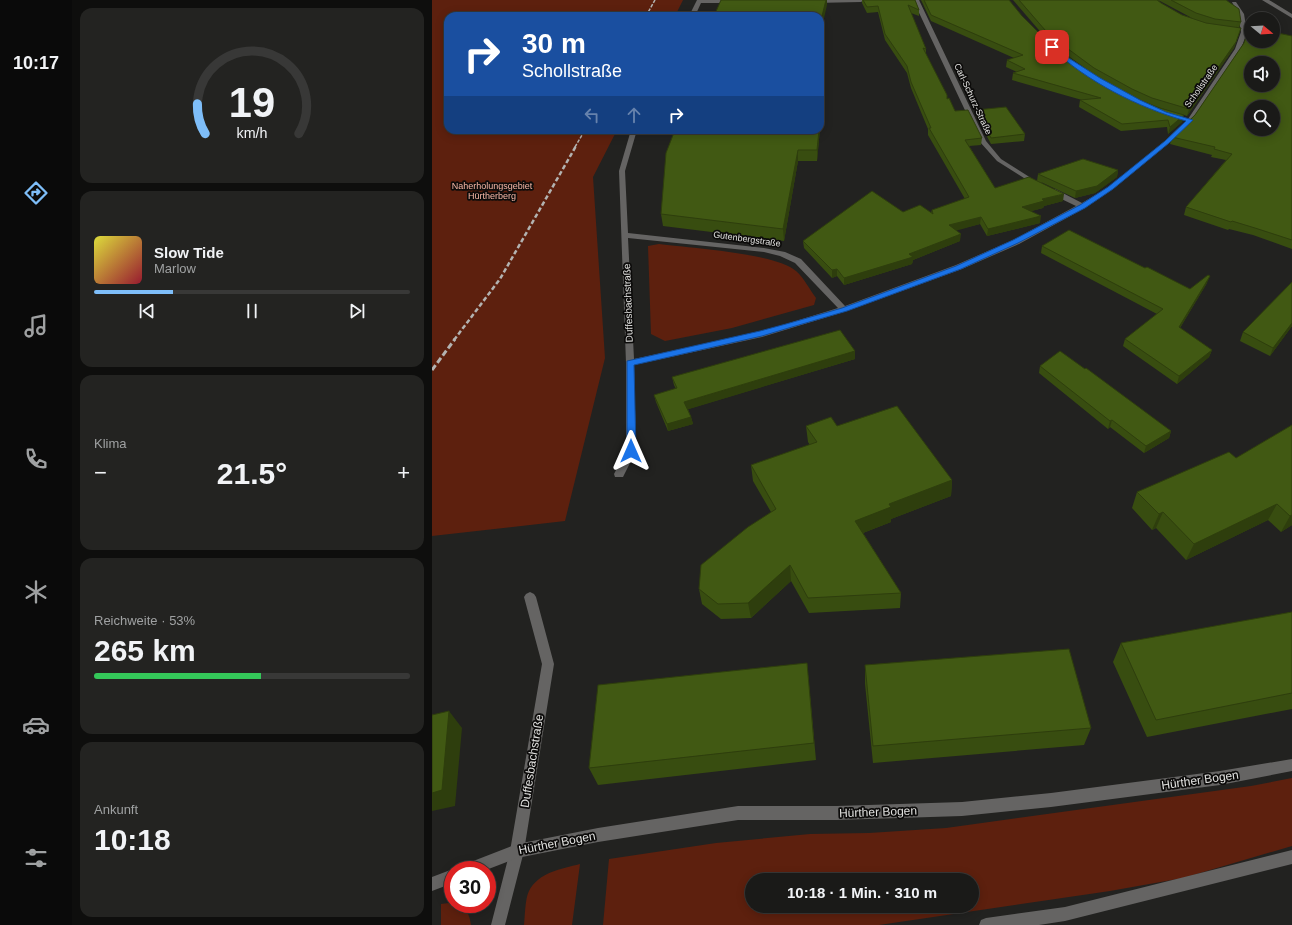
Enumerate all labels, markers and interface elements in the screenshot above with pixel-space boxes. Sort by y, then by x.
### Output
north arrow [1244,12,1280,48]
map controls [1244,12,1280,136]
icon: right [456,28,508,80]
text: 30 m [522,28,586,59]
pin [1035,30,1069,64]
icon: arrive [1041,36,1063,58]
text: 10:17 [13,53,59,73]
button: sound [1244,56,1280,92]
text: Schollstraße [522,61,622,81]
street label: Carl-Schurz-Straße [952,62,994,136]
street label: Schollstraße [1183,63,1219,109]
text: 19 [229,79,275,126]
button: search [1244,100,1280,136]
icon: left [581,104,603,126]
icon: ahead [623,104,645,126]
icon: right [665,104,687,126]
text: km/h [237,124,268,140]
icon: directions [22,179,50,207]
park label: Naherholungsgebiet Hürtherberg [452,181,533,201]
street label: Gutenbergstraße [713,229,781,249]
text: Slow Tide [154,244,224,261]
text: Marlow [154,261,196,276]
street label: Duffesbachstraße [621,263,635,343]
icon: previous [136,300,158,322]
icon: pause [241,300,263,322]
icon: next [346,300,368,322]
icon: music [22,312,50,340]
position arrow [610,430,652,472]
text: Klima [94,436,127,451]
icon: phone [22,445,50,473]
text: 21.5° [217,457,287,490]
text: − [94,460,107,485]
text: + [397,460,410,485]
icon: climate [22,578,50,606]
text: Reichweite · 53% [94,613,195,628]
text: 265 km [94,634,196,667]
icon: car [22,711,50,739]
street label: Duffesbachstraße [518,713,546,809]
street label: Hürther Bogen [1160,768,1240,792]
text: Ankunft [94,802,138,817]
street label: Hürther Bogen [839,804,917,820]
text: 10:18 [94,823,171,856]
street label: Hürther Bogen [517,829,597,857]
icon: filters [22,844,50,872]
speed limit sign: 30 [444,861,496,913]
text: 10:18 · 1 Min. · 310 m [787,884,937,901]

